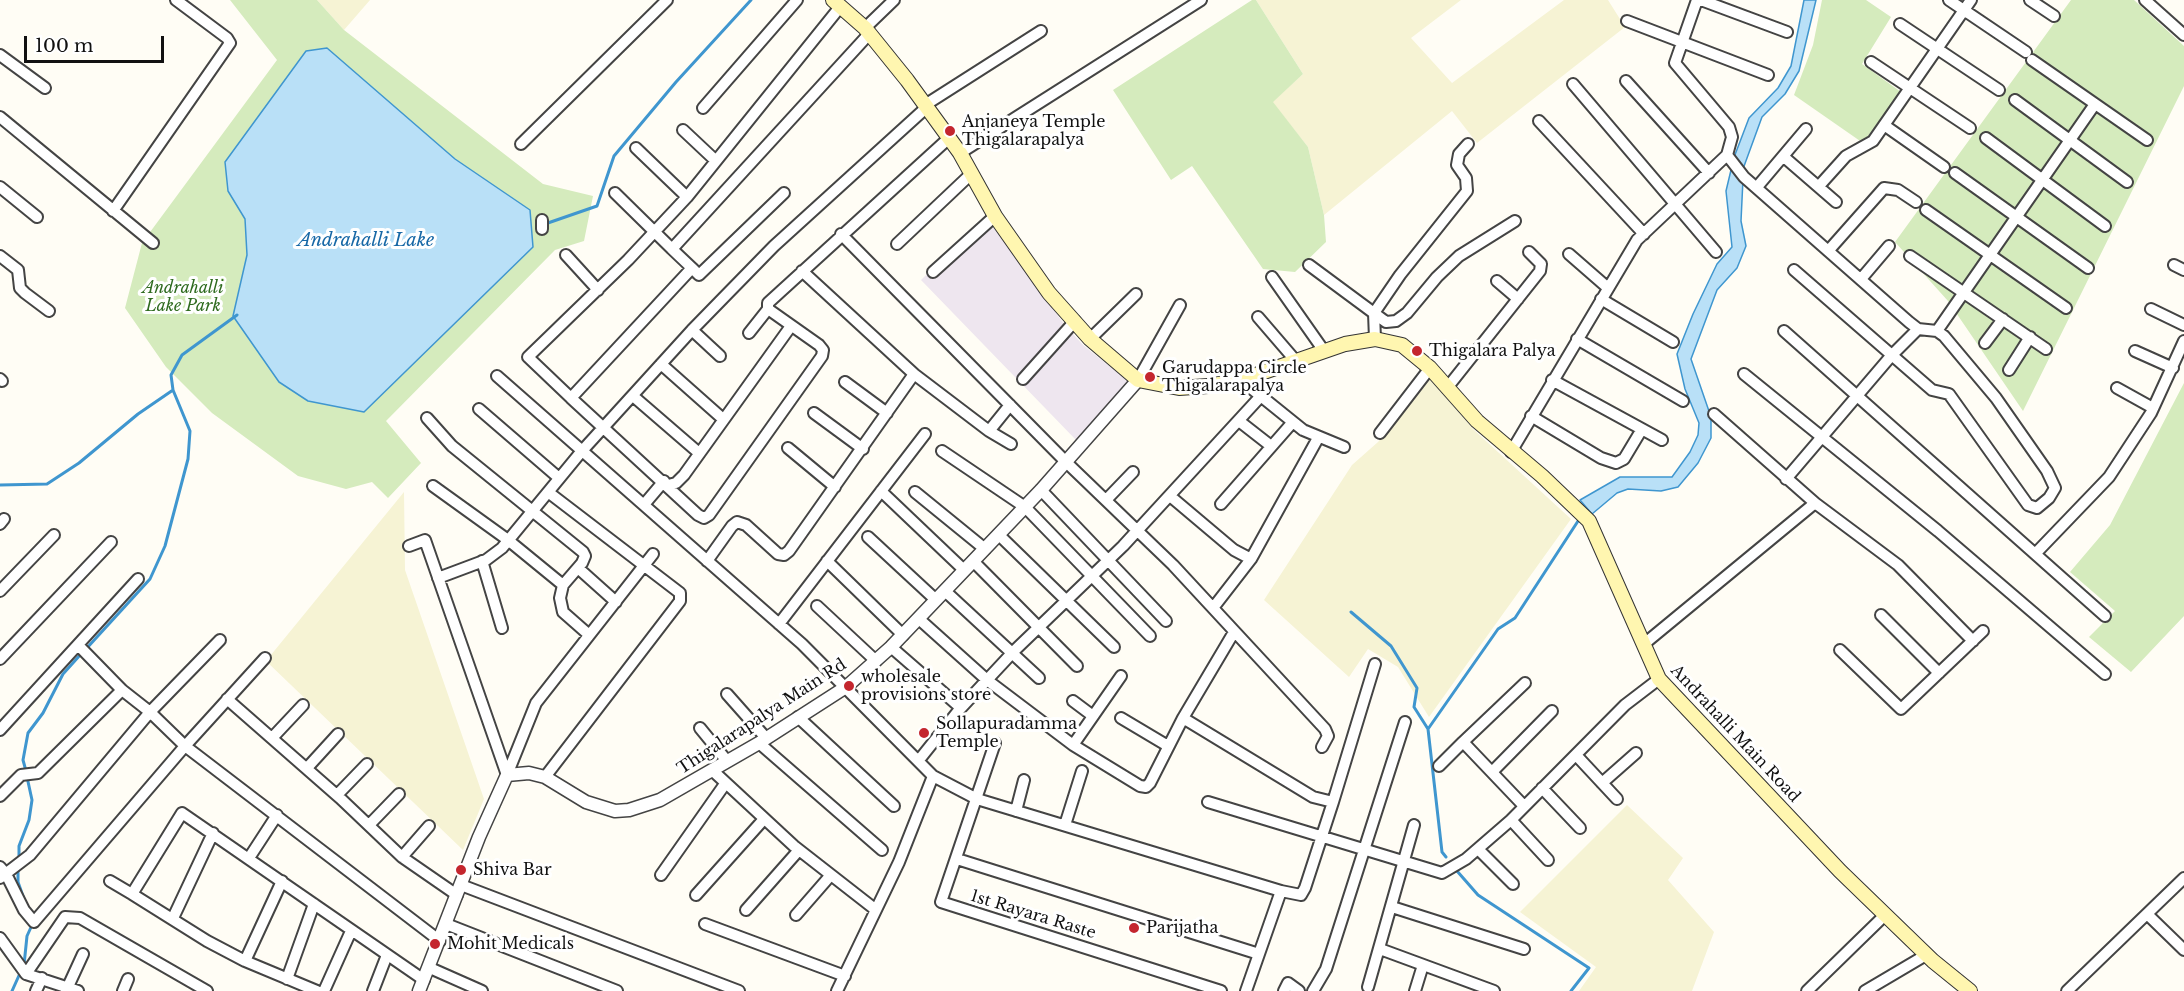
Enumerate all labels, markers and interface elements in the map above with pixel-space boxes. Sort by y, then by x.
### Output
scale bar [27,24,166,62]
text: 100 m [35,35,93,57]
place label: Anjaneya Temple Thigalarapalya [962,112,1105,150]
marker: Anjaneya Temple Thigalarapalya [943,124,957,138]
water label: Andrahalli Lake [298,230,434,252]
park label: Andrahalli Lake Park [142,278,224,316]
place label: Thigalara Palya [1429,341,1556,361]
marker: Thigalara Palya [1410,344,1424,358]
place label: Garudappa Circle Thigalarapalya [1162,358,1307,396]
marker: Garudappa Circle Thigalarapalya [1143,370,1157,384]
street label: Thigalarapalya Main Rd [674,655,850,779]
street label: Andrahalli Main Road [1666,661,1804,807]
place label: wholesale provisions store [861,667,991,705]
marker: wholesale provisions store [842,679,856,693]
place label: Sollapuradamma Temple [936,714,1077,752]
marker: Sollapuradamma Temple [917,726,931,740]
place label: Shiva Bar [473,860,552,880]
marker: Shiva Bar [454,863,468,877]
street label: 1st Rayara Raste [968,887,1098,943]
place label: Parijatha [1146,918,1218,938]
marker: Parijatha [1127,921,1141,935]
place label: Mohit Medicals [447,934,574,954]
marker: Mohit Medicals [428,937,442,951]

